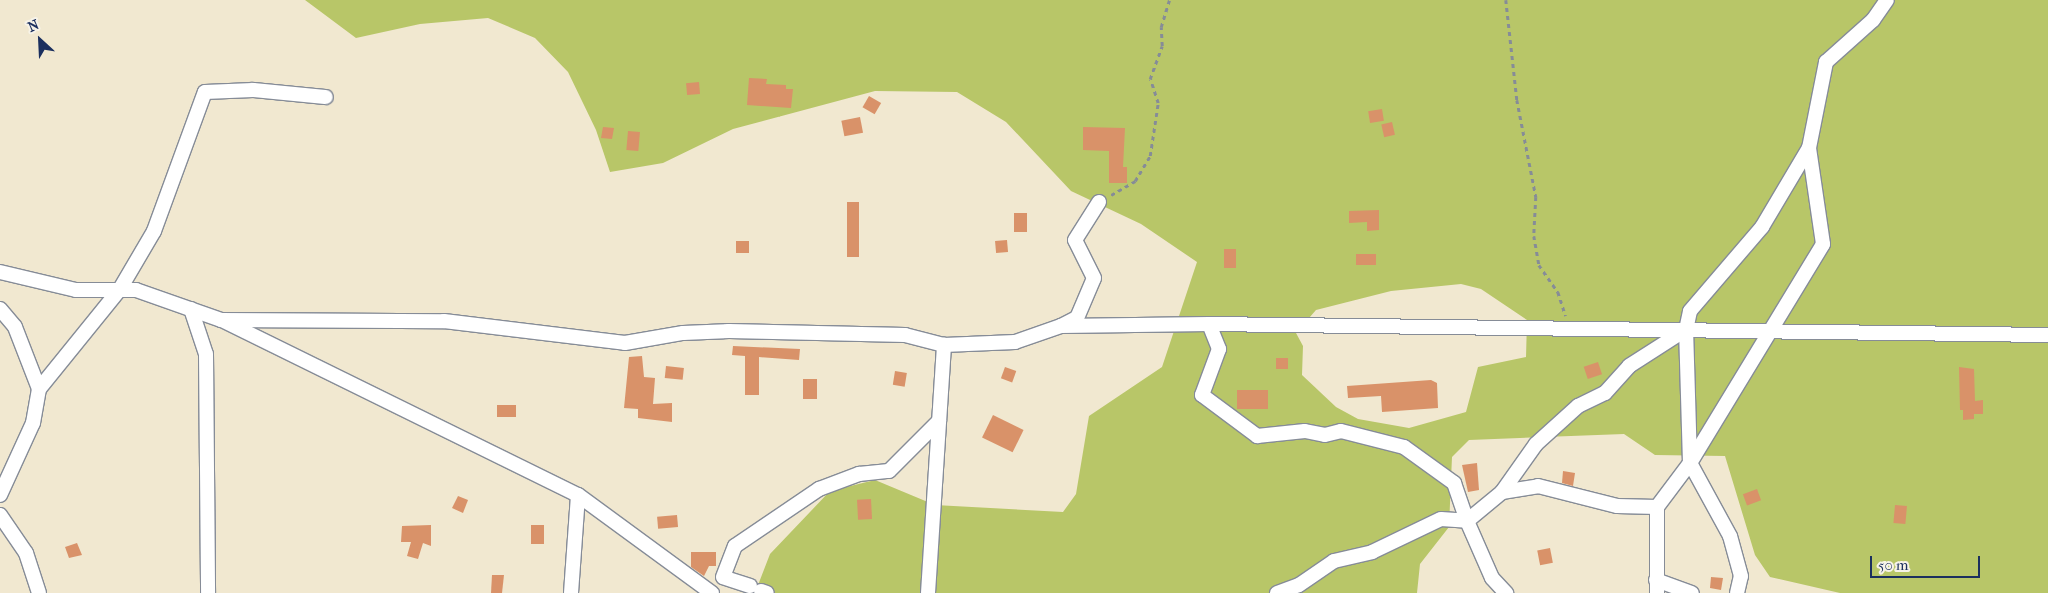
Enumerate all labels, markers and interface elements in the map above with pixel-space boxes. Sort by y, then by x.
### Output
north arrow [15,15,65,65]
text: N [25,16,42,36]
scale bar [1873,546,1983,578]
text: 50 m [1878,556,1908,574]

